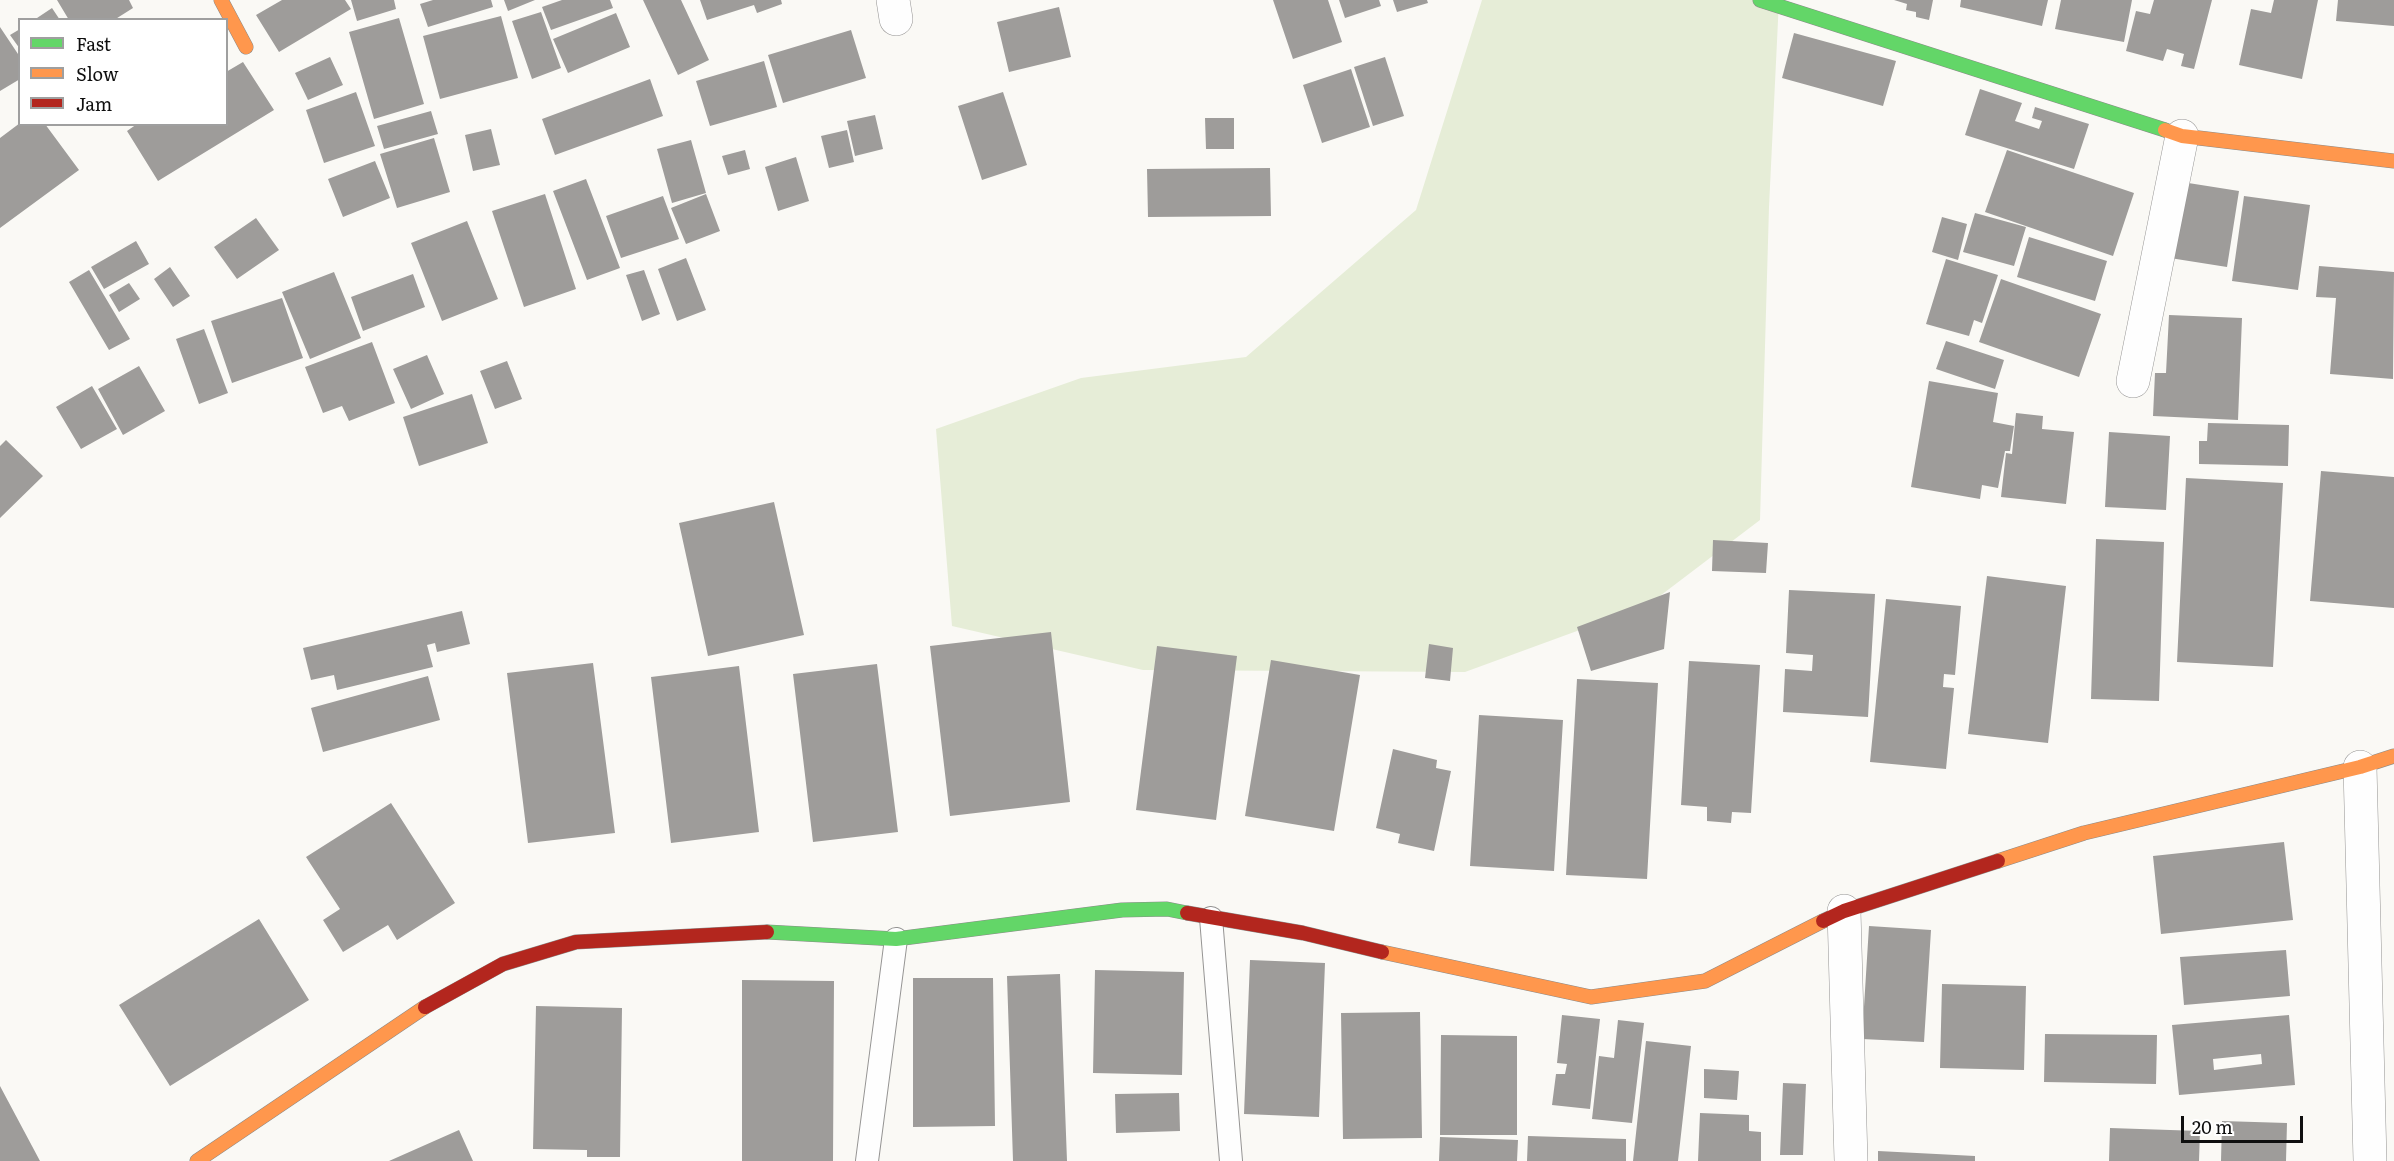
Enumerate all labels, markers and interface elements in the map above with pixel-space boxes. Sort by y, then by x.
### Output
legend [18,18,228,126]
text: Fast [76,30,111,57]
text: Slow [76,60,118,87]
text: Jam [76,90,112,117]
scale bar [2184,1104,2306,1142]
text: 20 m [2192,1113,2233,1140]

